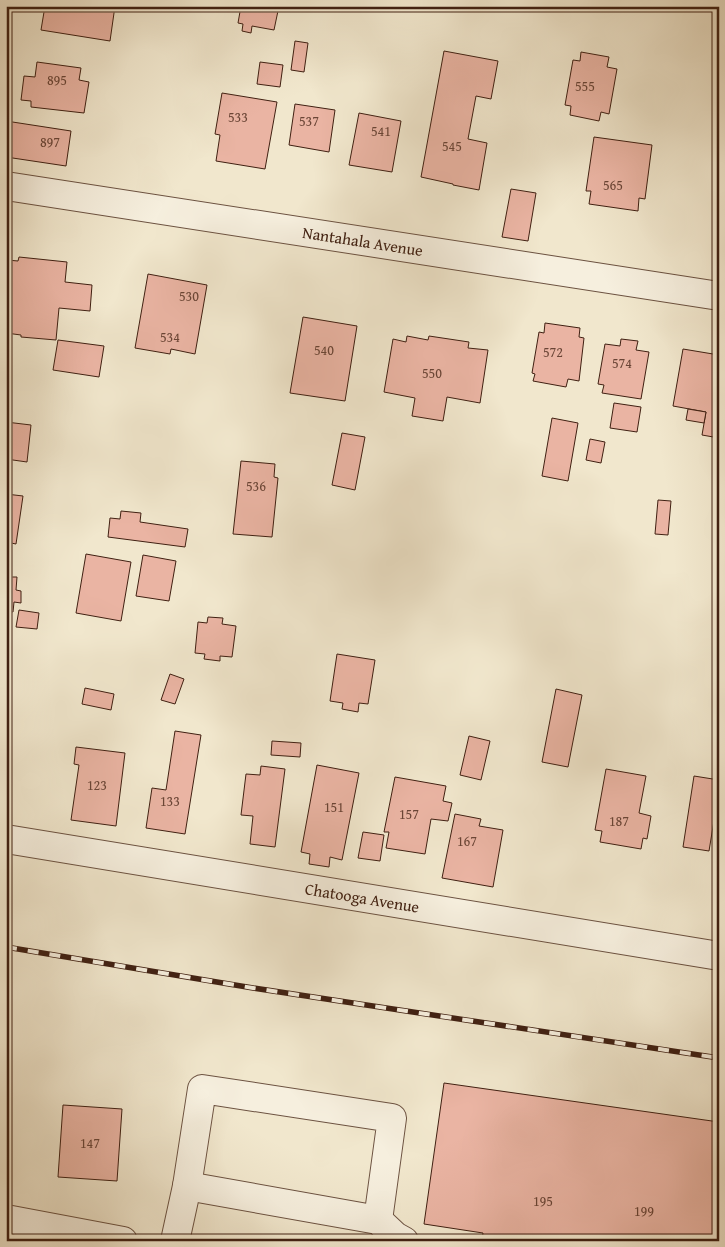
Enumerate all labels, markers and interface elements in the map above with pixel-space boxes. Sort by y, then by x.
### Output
house number: 895 [47,70,67,90]
house number: 555 [575,76,595,96]
house number: 533 [228,107,248,127]
house number: 537 [299,111,319,131]
house number: 541 [371,121,391,141]
house number: 897 [40,132,60,152]
house number: 545 [442,136,462,156]
house number: 565 [603,175,623,195]
street label: Nantahala Avenue [301,220,425,262]
house number: 530 [179,286,199,306]
house number: 534 [160,327,180,347]
house number: 540 [314,340,334,360]
house number: 572 [543,342,563,362]
house number: 574 [612,353,632,373]
house number: 550 [422,363,442,383]
house number: 536 [246,476,266,496]
house number: 123 [87,775,107,795]
house number: 133 [160,791,180,811]
house number: 151 [324,797,344,817]
house number: 157 [399,804,419,824]
house number: 187 [609,811,629,831]
house number: 167 [457,831,477,851]
street label: Chatooga Avenue [303,876,421,919]
house number: 147 [80,1133,100,1153]
house number: 195 [533,1191,553,1211]
house number: 199 [634,1201,654,1221]

